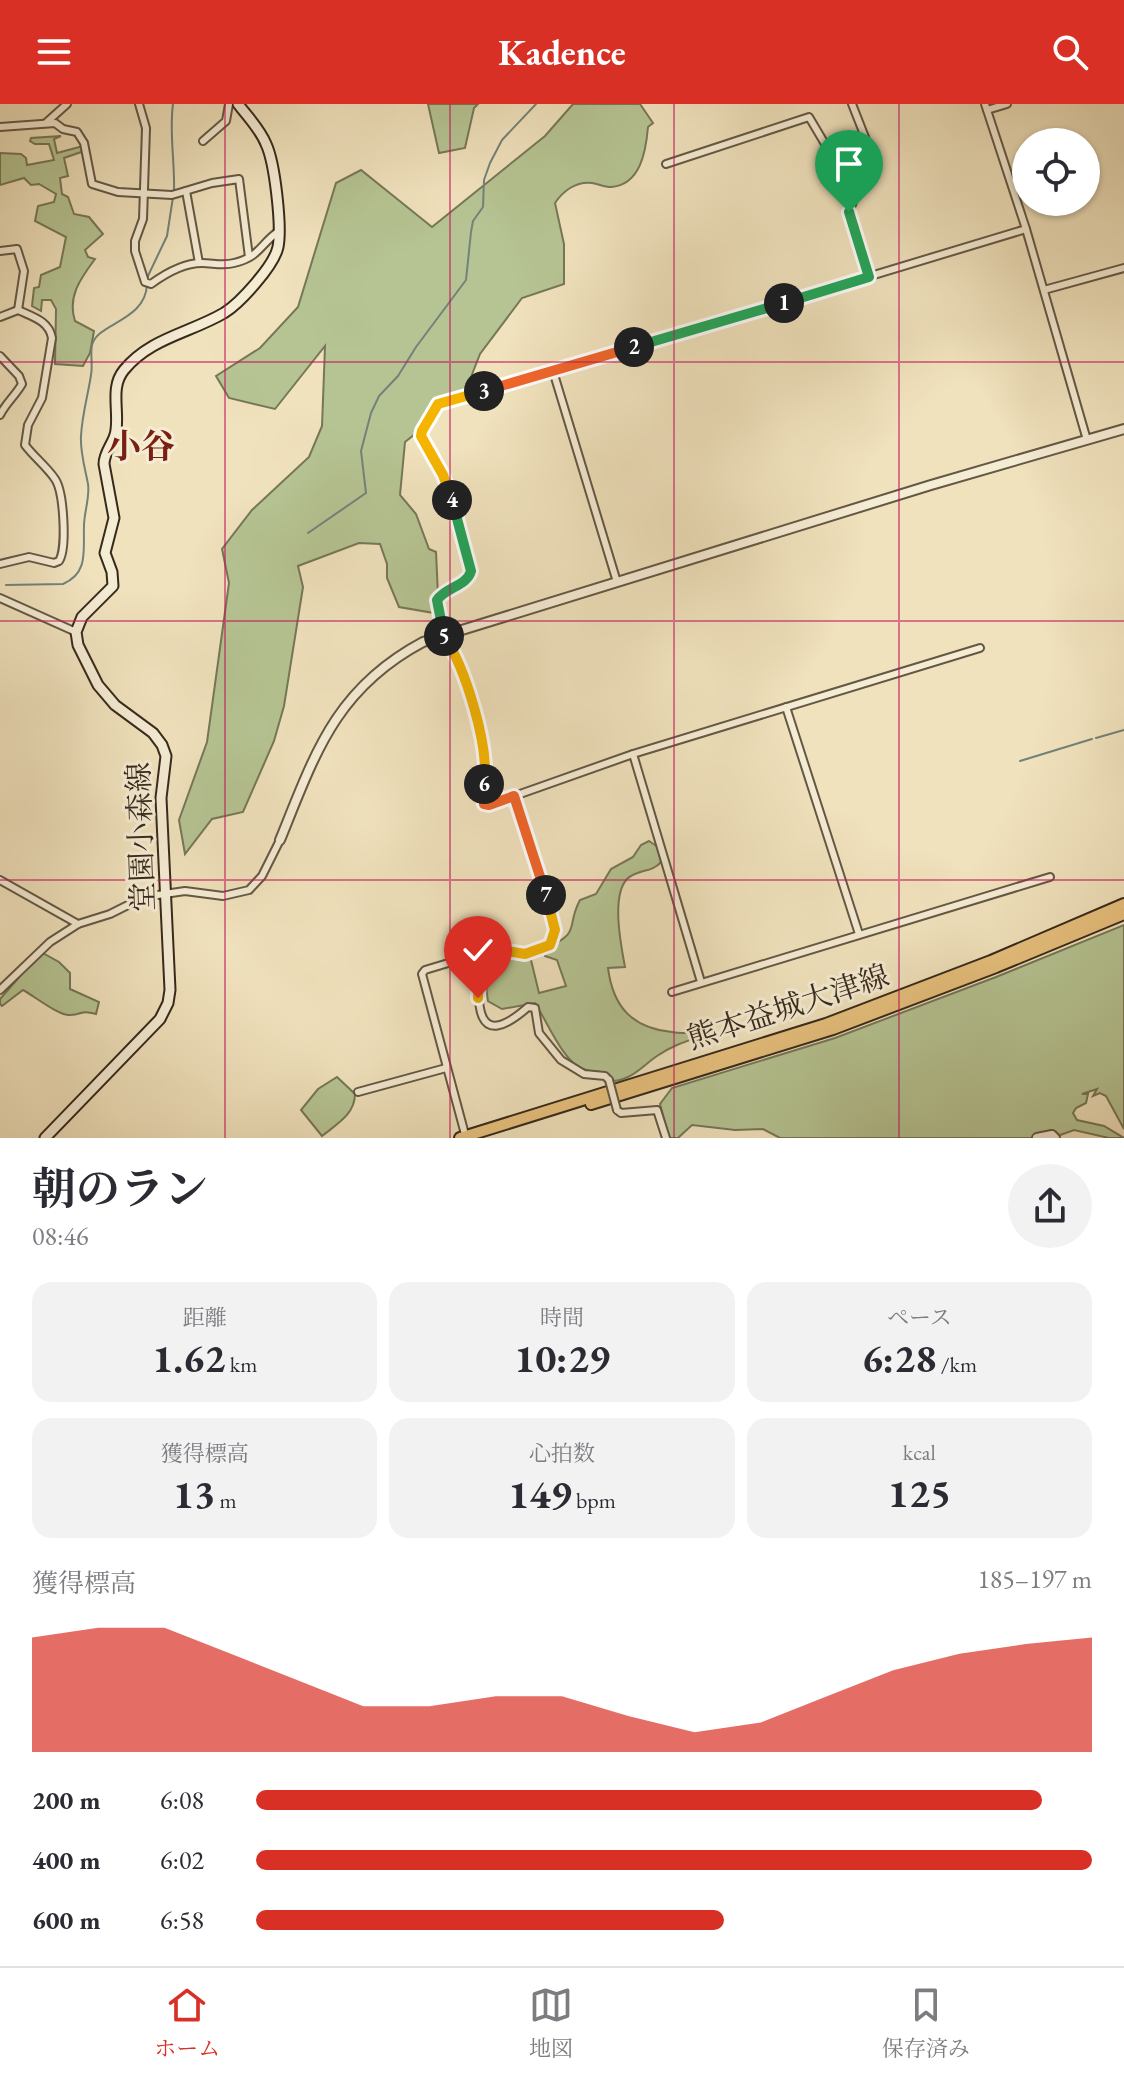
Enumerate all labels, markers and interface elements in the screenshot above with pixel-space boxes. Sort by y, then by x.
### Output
text: Kadence [498,29,626,76]
icon: menu [32,30,76,74]
icon: search [1048,30,1092,74]
map controls [1012,128,1100,216]
button: locate [1012,128,1100,216]
pin [815,130,883,212]
icon: arrive [827,142,871,186]
pin: 1 [764,283,804,323]
text: 1 [778,288,790,317]
pin: 2 [614,327,654,367]
text: 2 [628,332,640,361]
pin: 3 [464,371,504,411]
text: 3 [478,376,490,405]
district label: 小谷 [107,424,175,468]
pin: 4 [432,480,472,520]
text: 4 [446,485,458,514]
pin: 5 [424,616,464,656]
text: 5 [438,621,450,650]
street label: 堂園小森線 [118,761,163,913]
pin: 6 [464,764,504,804]
text: 6 [478,769,490,798]
pin: 7 [526,875,566,915]
text: 7 [540,880,552,909]
pin [444,916,512,998]
icon: check [456,928,500,972]
street label: 熊本益城大津線 [682,956,894,1058]
text: 朝のラン [32,1160,208,1217]
button: share [1008,1164,1092,1248]
text: 08:46 [32,1219,88,1253]
text: 距離 [183,1303,227,1332]
text: 時間 [540,1303,584,1332]
text: ペース [887,1303,952,1332]
text: 1.62 [152,1332,225,1384]
text: 10:29 [514,1332,610,1384]
text: 6:28 [862,1332,936,1384]
text: km [225,1350,257,1379]
text: /km [936,1350,977,1379]
text: kcal [903,1438,936,1467]
text: 獲得標高 [161,1439,249,1468]
text: 心拍数 [529,1439,595,1468]
text: 125 [888,1467,951,1519]
text: 13 [173,1468,215,1520]
text: 149 [508,1468,572,1520]
text: m [215,1486,237,1515]
text: bpm [572,1486,616,1515]
text: 185–197 m [977,1562,1092,1596]
text: 獲得標高 [32,1566,136,1600]
text: 200 m [32,1783,100,1817]
text: 6:08 [160,1783,204,1817]
text: 400 m [32,1843,100,1877]
text: 6:02 [160,1843,204,1877]
text: 600 m [32,1903,100,1937]
text: 6:58 [160,1903,204,1937]
tab: ホーム [154,1983,220,2063]
tab: 地図 [529,1983,573,2063]
tab: 保存済み [882,1983,970,2063]

